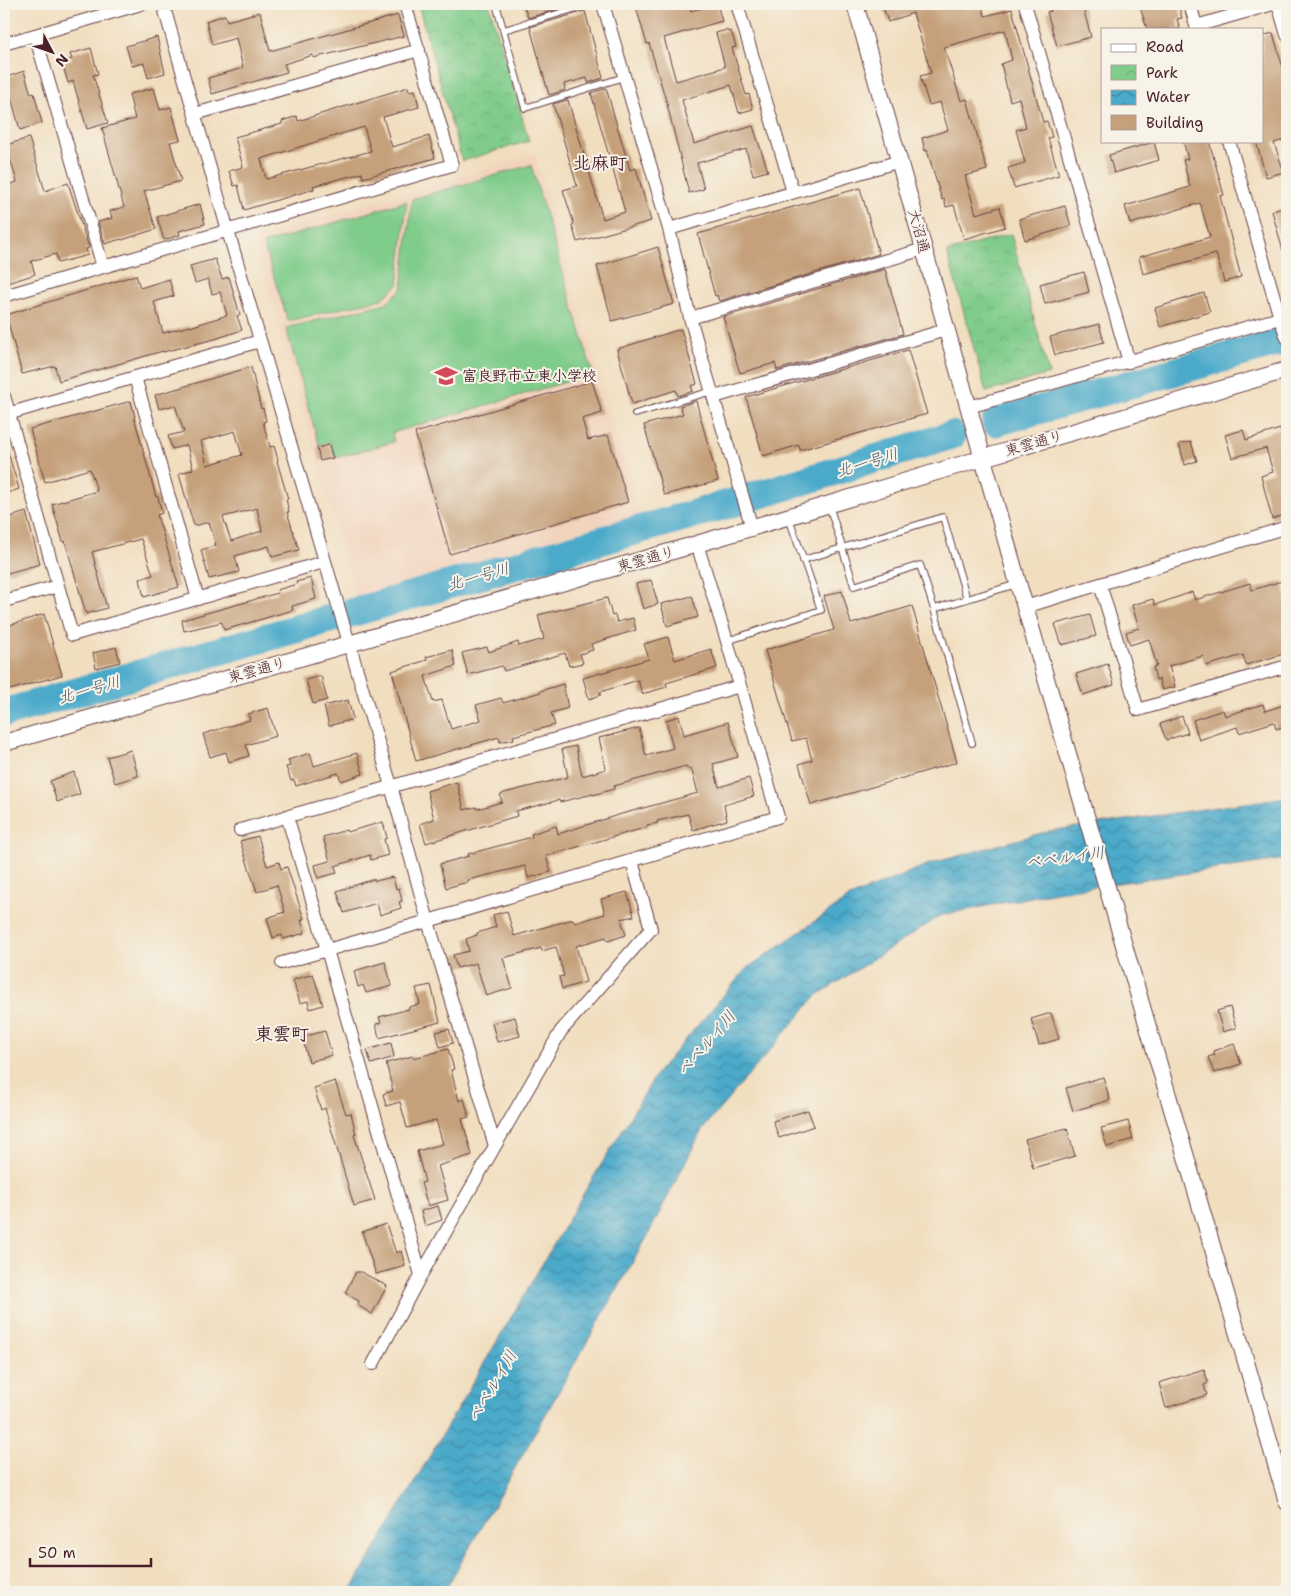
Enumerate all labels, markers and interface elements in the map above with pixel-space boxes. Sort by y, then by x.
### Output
north arrow [28,28,78,78]
legend [1101,28,1264,142]
text: Road [1146,37,1184,57]
text: N [51,50,72,71]
text: Park [1146,63,1178,83]
text: Water [1146,87,1190,107]
text: Building [1146,113,1203,133]
district label: 北麻町 [573,151,627,175]
street label: 大沼通 [904,207,934,255]
school or university icon: 富良野市立東小学校 [433,363,459,389]
place label: 富良野市立東小学校 [462,366,597,386]
street label: 東雲通り [1002,425,1066,461]
water label: 北一号川 [833,443,901,482]
street label: 東雲通り [614,541,678,577]
water label: 北一号川 [444,558,512,595]
street label: 東雲通り [225,652,289,688]
water label: 北一号川 [55,671,123,708]
water label: ベベルイ川 [1024,842,1106,873]
water label: ベベルイ川 [673,1006,740,1081]
district label: 東雲町 [255,1022,309,1046]
water label: ベベルイ川 [463,1346,522,1426]
scale bar [30,1536,151,1568]
text: 50 m [38,1543,76,1563]

